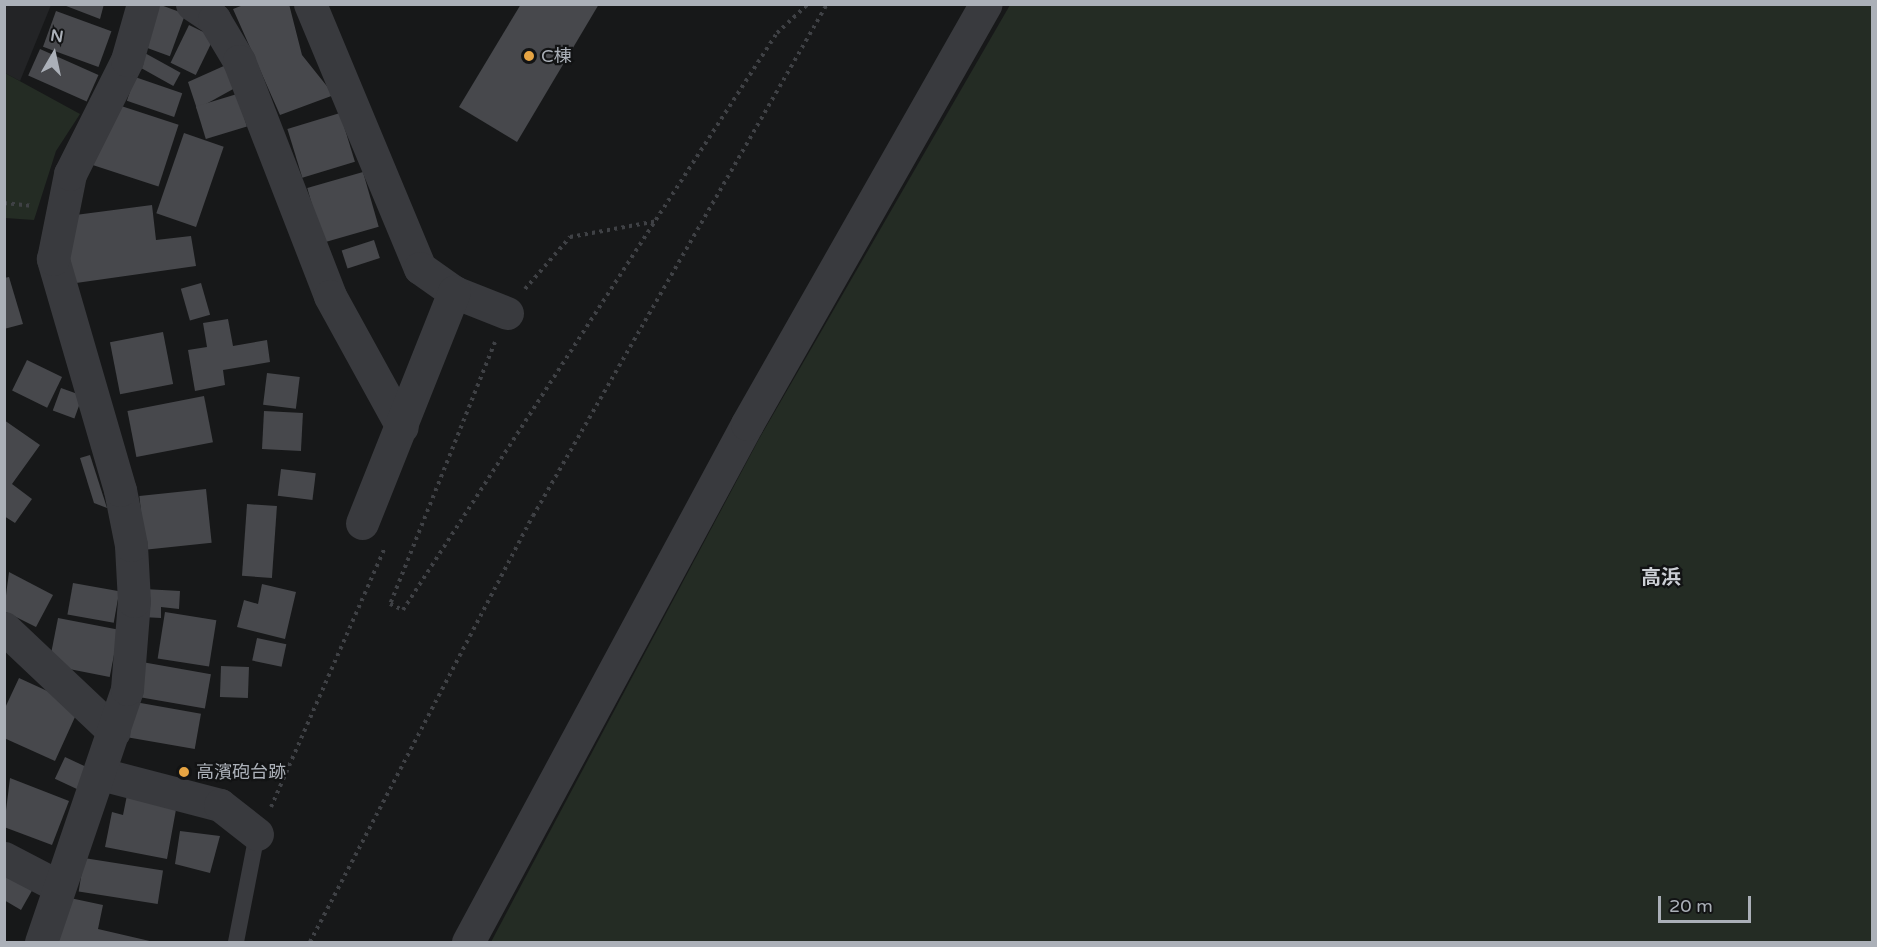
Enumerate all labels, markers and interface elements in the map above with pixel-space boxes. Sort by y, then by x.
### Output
north arrow [24,24,84,84]
text: N [49,25,65,47]
place label: C棟 [541,45,572,67]
marker: C棟 [522,49,536,63]
district label: 高浜 [1641,566,1681,590]
place label: 高濱砲台跡 [196,761,286,783]
marker: 高濱砲台跡 [177,765,191,779]
scale bar [1661,884,1754,922]
text: 20 m [1669,895,1713,917]

